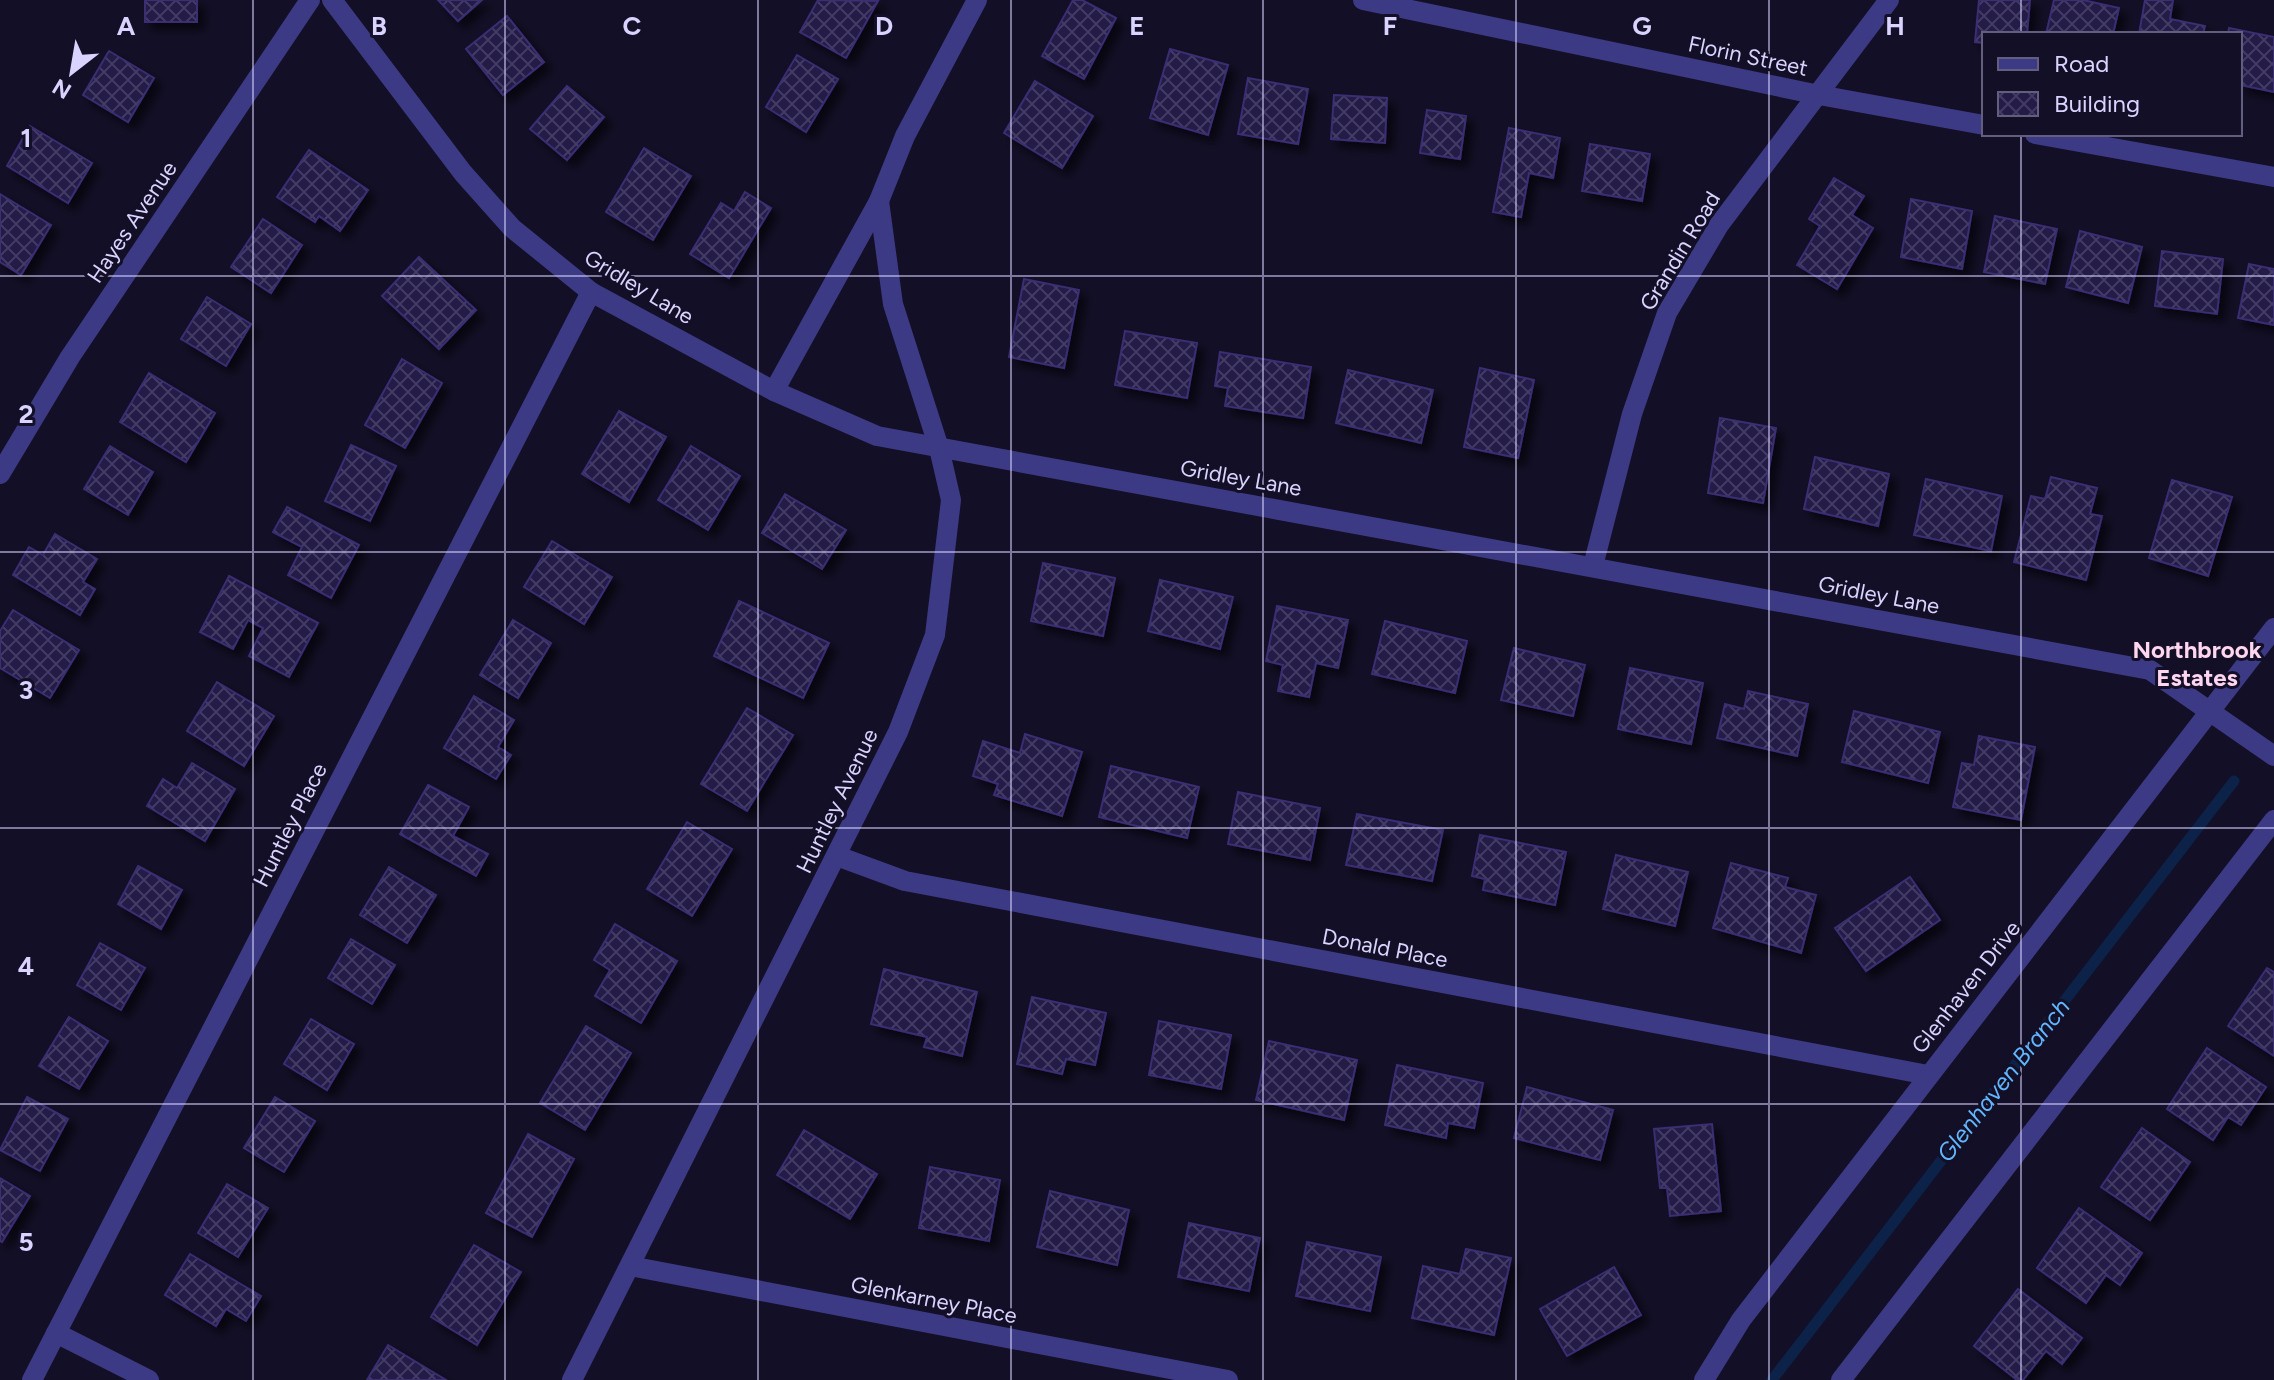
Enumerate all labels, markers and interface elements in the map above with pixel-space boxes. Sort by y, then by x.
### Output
text: A [117,10,136,42]
text: B [371,10,387,42]
text: C [623,10,642,42]
text: D [875,10,893,42]
text: E [1129,10,1145,42]
text: F [1383,10,1397,42]
text: G [1632,10,1652,42]
text: H [1885,10,1905,42]
street label: Florin Street [1686,30,1810,82]
north arrow [32,32,112,112]
legend [1982,32,2242,136]
text: Road [2054,49,2109,78]
text: N [48,73,76,105]
text: Building [2054,89,2140,118]
text: 1 [21,122,31,154]
street label: Hayes Avenue [81,156,183,288]
street label: Grandin Road [1634,187,1726,315]
street label: Gridley Lane [579,244,699,330]
text: 2 [18,398,34,430]
street label: Gridley Lane [1178,454,1304,502]
street label: Gridley Lane [1816,570,1942,620]
district label: Northbrook Estates [2132,635,2262,692]
text: 3 [19,674,33,706]
street label: Huntley Avenue [790,724,884,878]
street label: Huntley Place [247,758,333,892]
street label: Glenhaven Drive [1906,915,2026,1059]
street label: Donald Place [1320,923,1450,973]
text: 4 [18,950,34,982]
water label: Glenhaven Branch [1930,993,2076,1167]
text: 5 [18,1226,34,1258]
street label: Glenkarney Place [849,1271,1019,1329]

